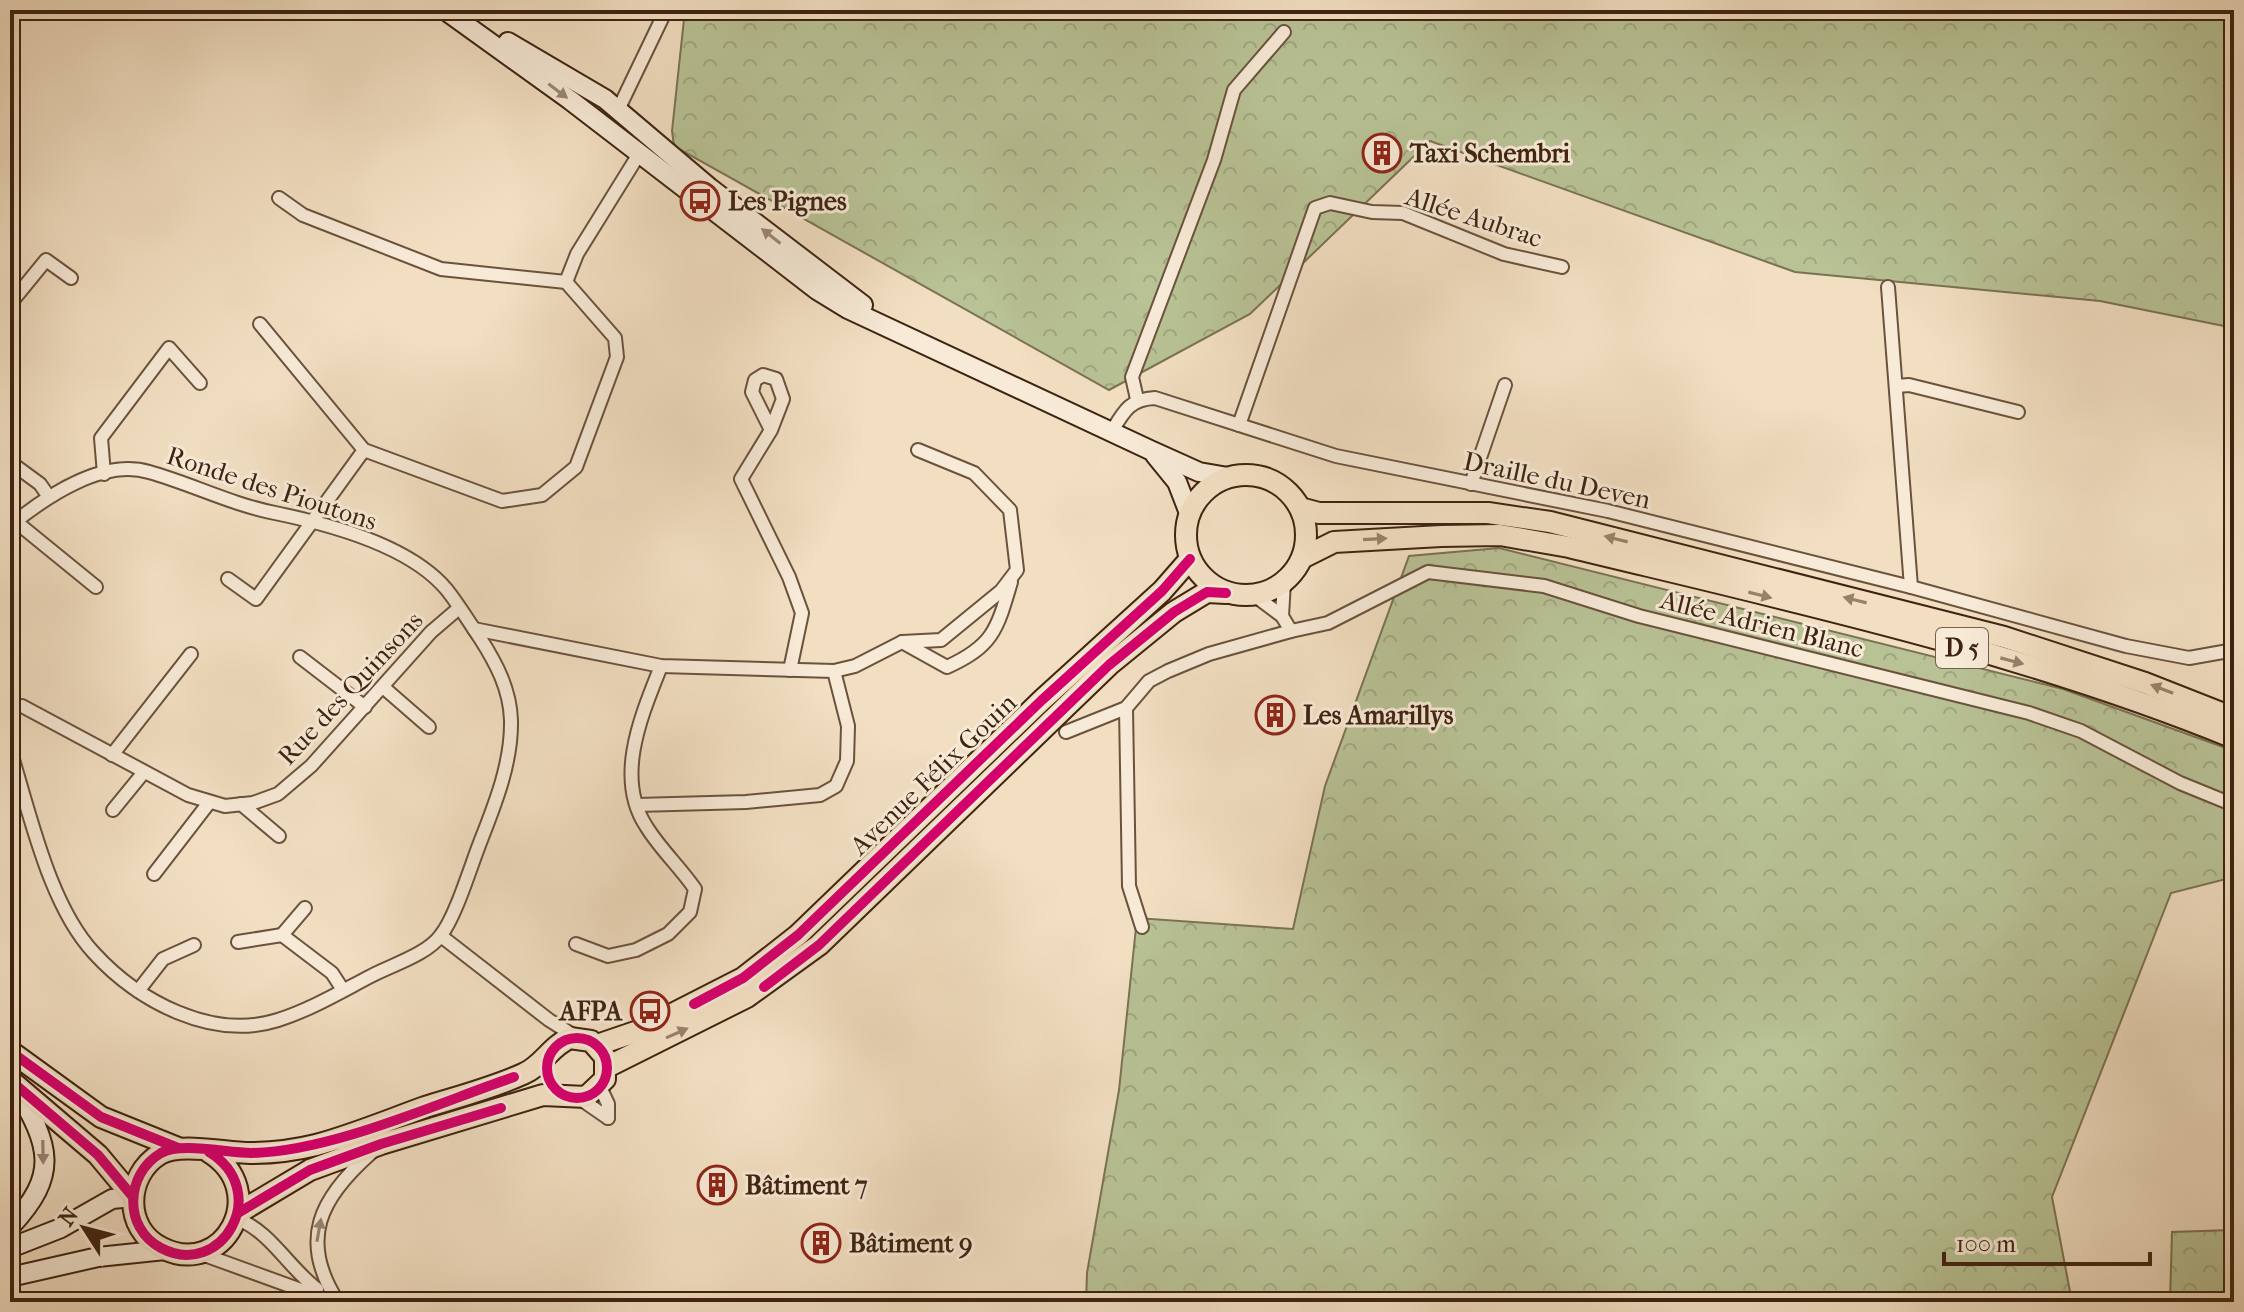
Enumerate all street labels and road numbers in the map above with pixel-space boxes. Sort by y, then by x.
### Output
street label: Allée Aubrac [1401,181,1546,254]
street label: Ronde des Pioutons [163,440,381,537]
street label: Draille du Deven [1461,446,1653,515]
street label: Allée Adrien Blanc [1656,584,1867,665]
street label: Rue des Quinsons [271,605,429,772]
road number: D 5 [1936,628,1988,668]
street label: Avenue Félix Gouin [843,687,1023,862]

